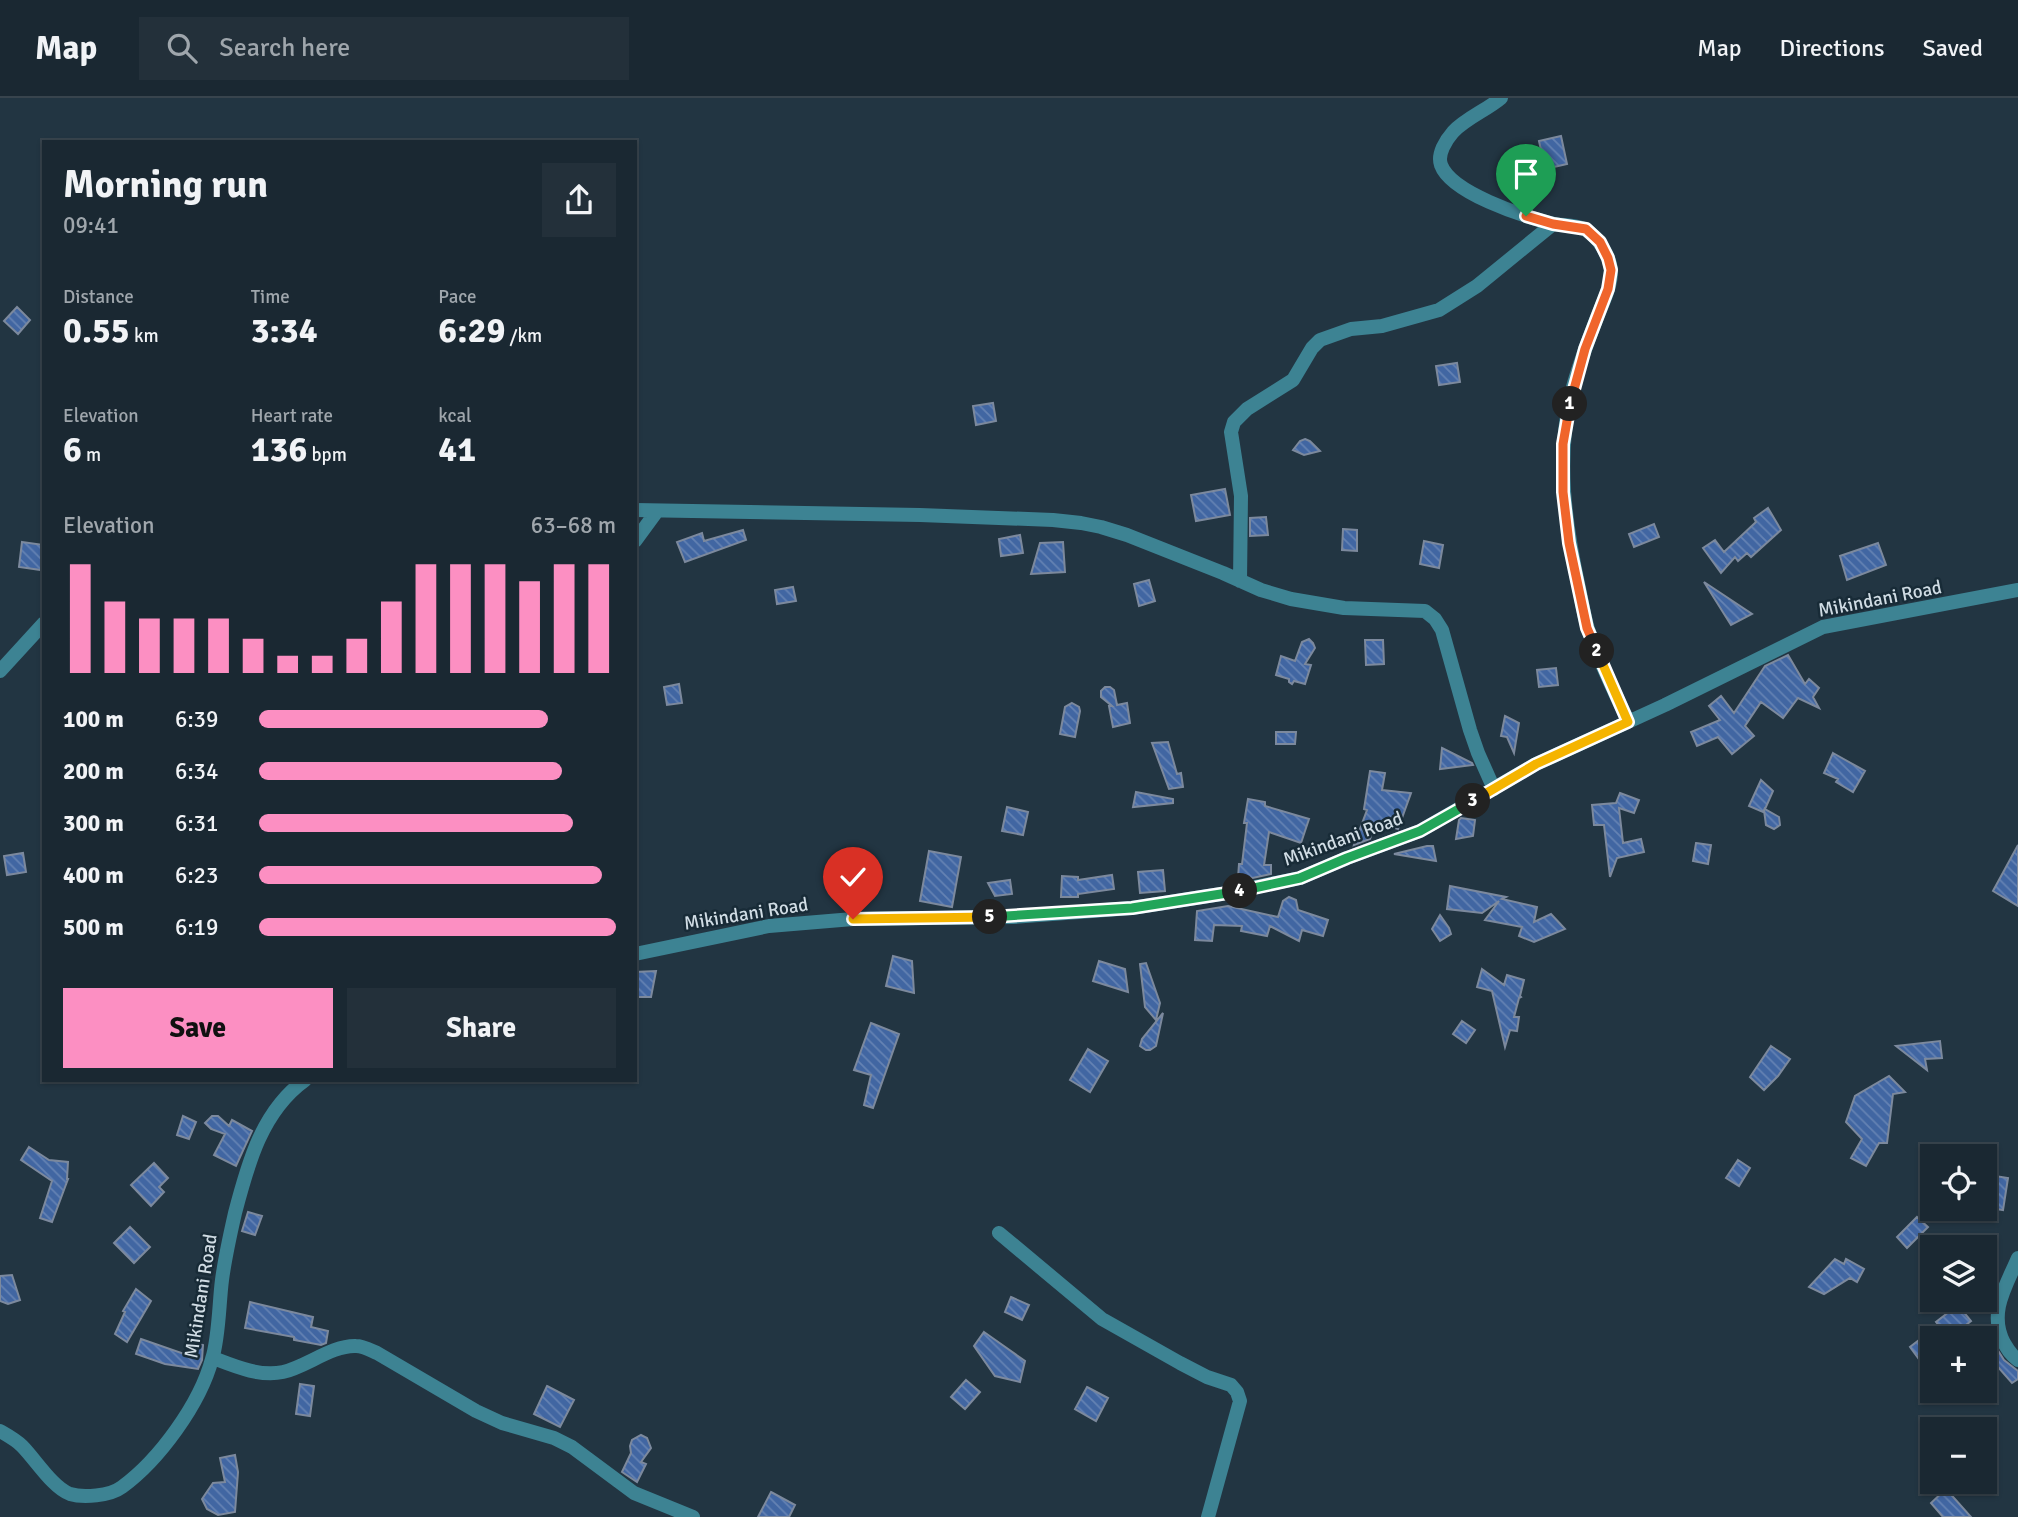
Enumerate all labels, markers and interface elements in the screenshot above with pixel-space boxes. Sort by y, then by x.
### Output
search box [139,17,629,80]
text: Map [35,28,97,69]
icon: search [163,29,201,67]
text: Search here [219,32,350,64]
text: Map [1697,33,1742,63]
text: Directions [1780,33,1885,63]
text: Saved [1923,33,1983,63]
pin [1496,144,1556,216]
icon: arrive [1507,155,1545,193]
text: Morning run [63,161,268,208]
button: share [542,163,616,237]
text: 09:41 [63,211,119,240]
text: Distance [63,285,134,309]
text: Time [251,285,290,309]
text: Pace [438,285,477,309]
text: 0.55 [63,309,130,352]
text: 3:34 [251,309,318,352]
text: 6:29 [438,309,505,352]
text: km [130,324,159,348]
text: /km [505,324,542,348]
pin: 1 [1552,386,1588,422]
text: 1 [1564,391,1575,415]
text: Elevation [63,404,139,428]
text: Heart rate [251,404,333,428]
text: kcal [438,404,472,428]
text: 6 [63,428,82,471]
text: 136 [251,428,307,471]
text: 41 [438,428,476,471]
text: m [82,443,101,467]
text: bpm [307,443,347,467]
text: Elevation [63,511,155,540]
text: 63–68 m [531,511,616,540]
street label: Mikindani Road [1816,575,1944,623]
pin: 2 [1580,634,1614,668]
text: 2 [1591,638,1602,662]
text: 100 m [63,705,124,734]
text: 6:39 [175,705,218,734]
text: 200 m [63,757,124,786]
text: 6:34 [175,757,218,786]
pin: 3 [1456,784,1490,818]
text: 3 [1467,788,1478,812]
street label: Mikindani Road [1280,806,1406,872]
text: 300 m [63,809,124,838]
text: 6:31 [175,809,218,838]
pin [823,847,883,919]
icon: check [834,858,872,896]
text: 400 m [63,861,124,890]
text: 6:23 [175,861,218,890]
pin: 4 [1222,874,1258,908]
text: 4 [1234,878,1245,902]
street label: Mikindani Road [682,892,810,936]
pin: 5 [972,900,1007,934]
text: 5 [984,904,995,928]
text: 500 m [63,913,124,942]
text: 6:19 [175,913,218,942]
button: Save [63,988,333,1068]
button: Share [347,988,616,1068]
map controls [1920,1144,1997,1494]
button: locate [1920,1144,1997,1221]
street label: Mikindani Road [179,1232,223,1360]
button: layers [1920,1235,1997,1312]
button: + [1920,1326,1997,1403]
button: − [1920,1417,1997,1494]

